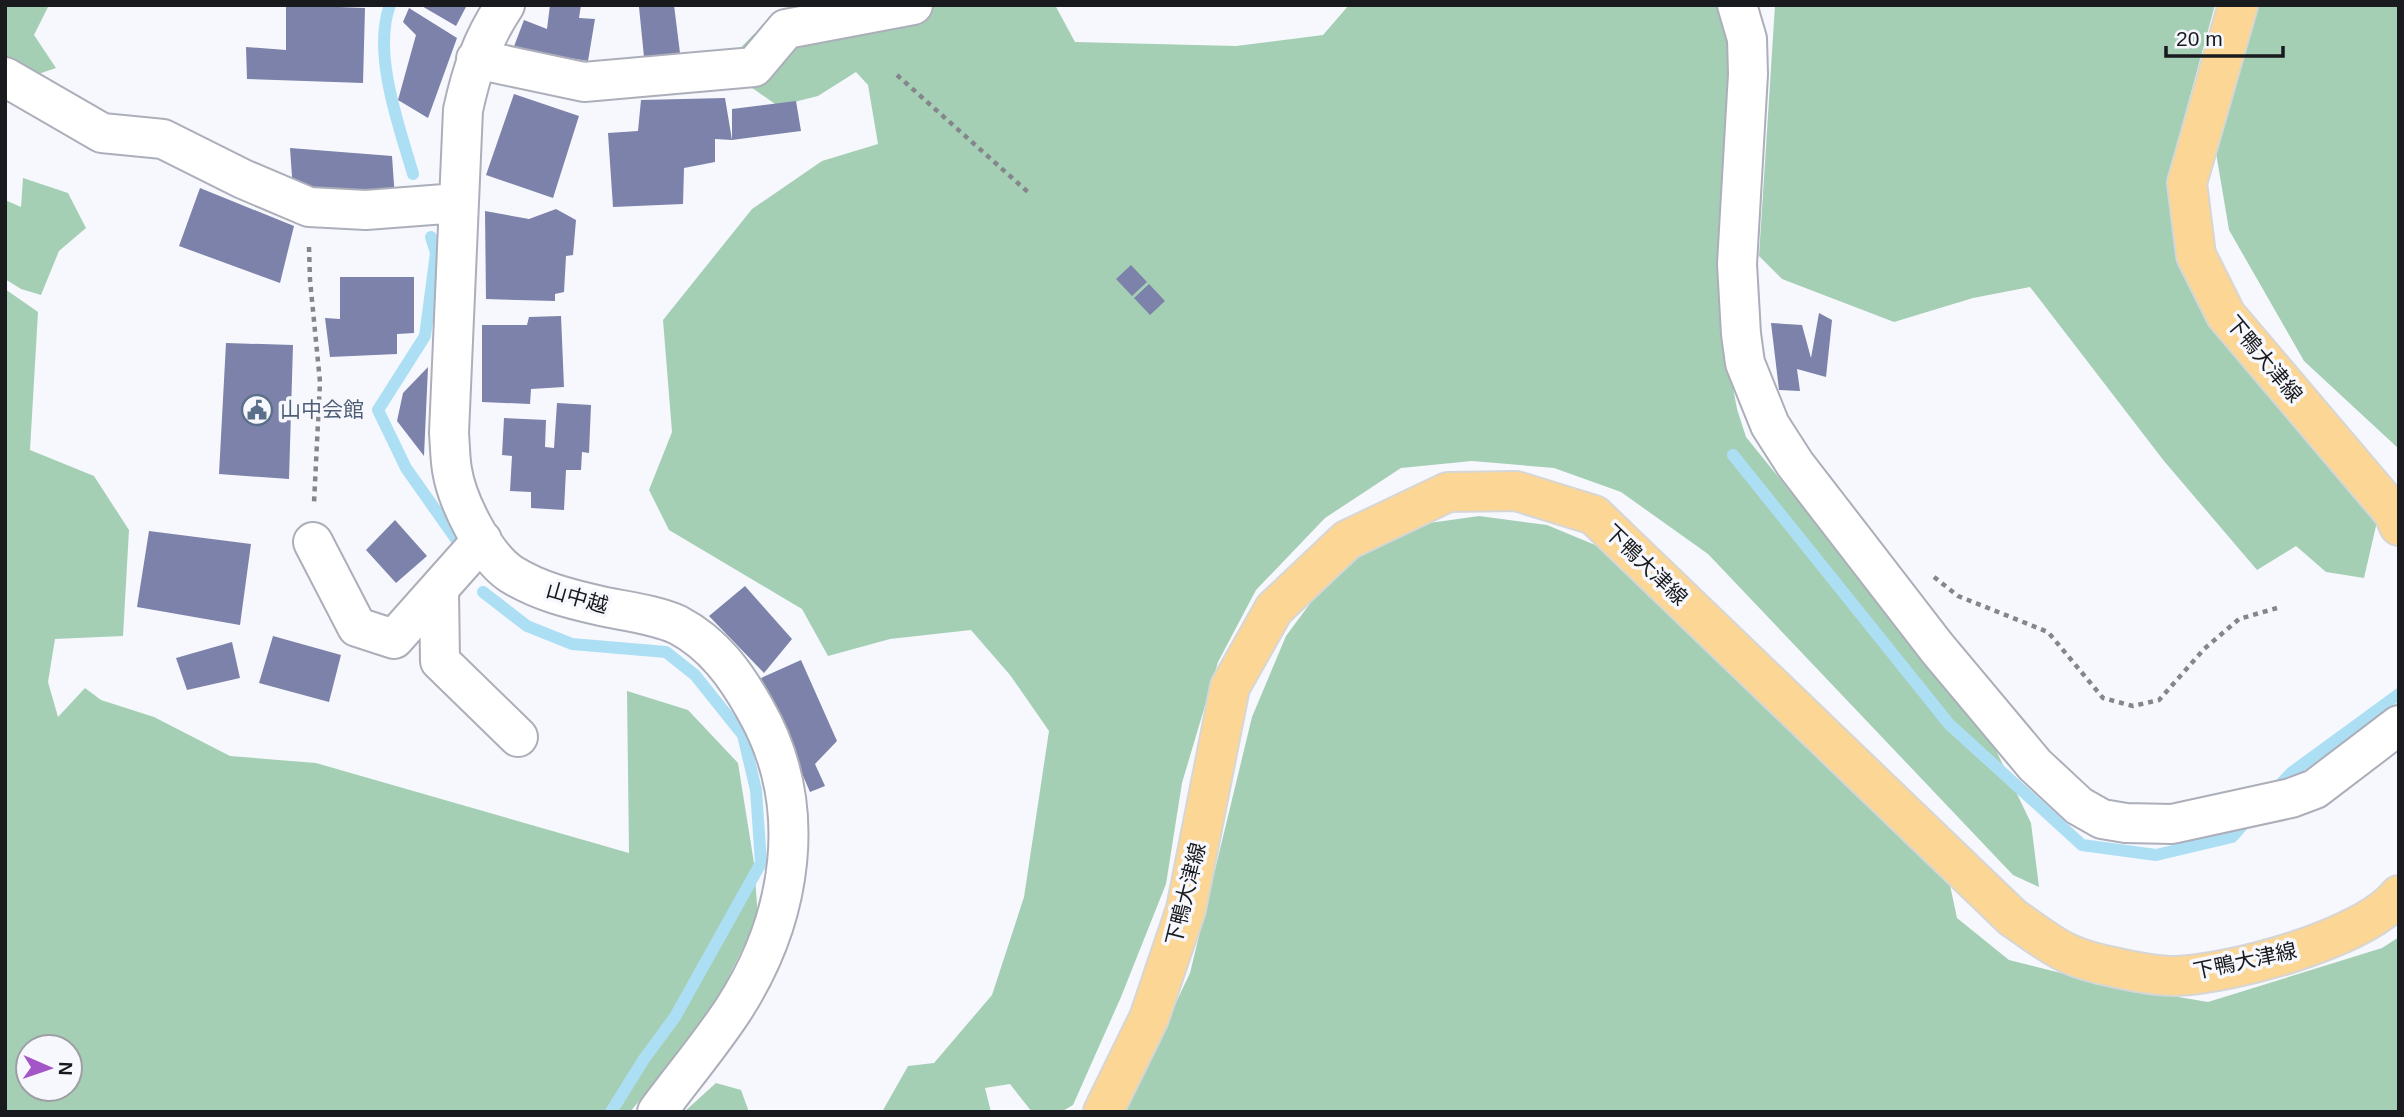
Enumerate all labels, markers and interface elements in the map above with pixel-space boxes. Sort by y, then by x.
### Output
scale bar [2166,14,2283,58]
text: 20 m [2176,27,2223,50]
street label: 下鴨大津線 [2222,311,2307,406]
public building icon: 山中会館 [240,393,274,427]
place label: 山中会館 [280,398,364,421]
street label: 下鴨大津線 [1601,520,1692,609]
street label: 山中越 [544,578,611,617]
street label: 下鴨大津線 [1162,840,1209,948]
street label: 下鴨大津線 [2191,938,2299,983]
north arrow [14,1033,84,1103]
text: N [55,1061,76,1076]

